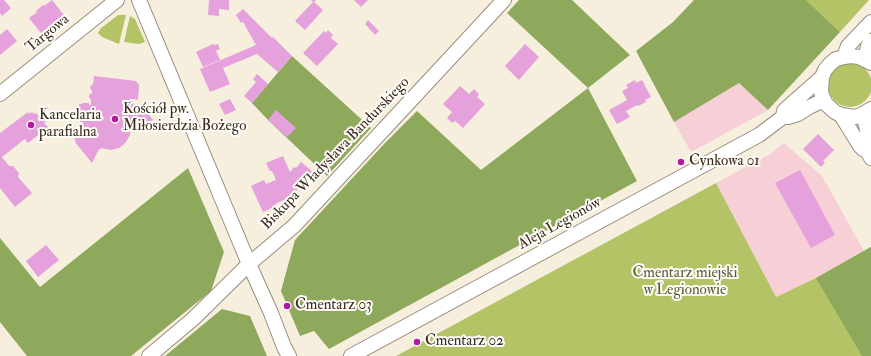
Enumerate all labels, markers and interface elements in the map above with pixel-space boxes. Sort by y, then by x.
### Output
street label: Targowa [22,11,74,57]
street label: Biskupa Władysława Bandurskiego [258,74,414,234]
place label: Kościół pw. Miłosierdzia Bożego [123,101,246,136]
place label: Kancelaria parafialna [39,107,101,142]
marker: Kościół pw. Miłosierdzia Bożego [110,114,120,124]
marker: Kancelaria parafialna [26,120,36,130]
place label: Cynkowa 01 [689,153,760,171]
marker: Cynkowa 01 [676,157,686,167]
street label: Aleja Legionów [515,194,605,254]
park label: Cmentarz miejski w Legionowie [632,265,738,300]
place label: Cmentarz 03 [295,297,372,315]
marker: Cmentarz 03 [282,301,292,311]
place label: Cmentarz 02 [425,333,504,351]
marker: Cmentarz 02 [412,337,422,347]

